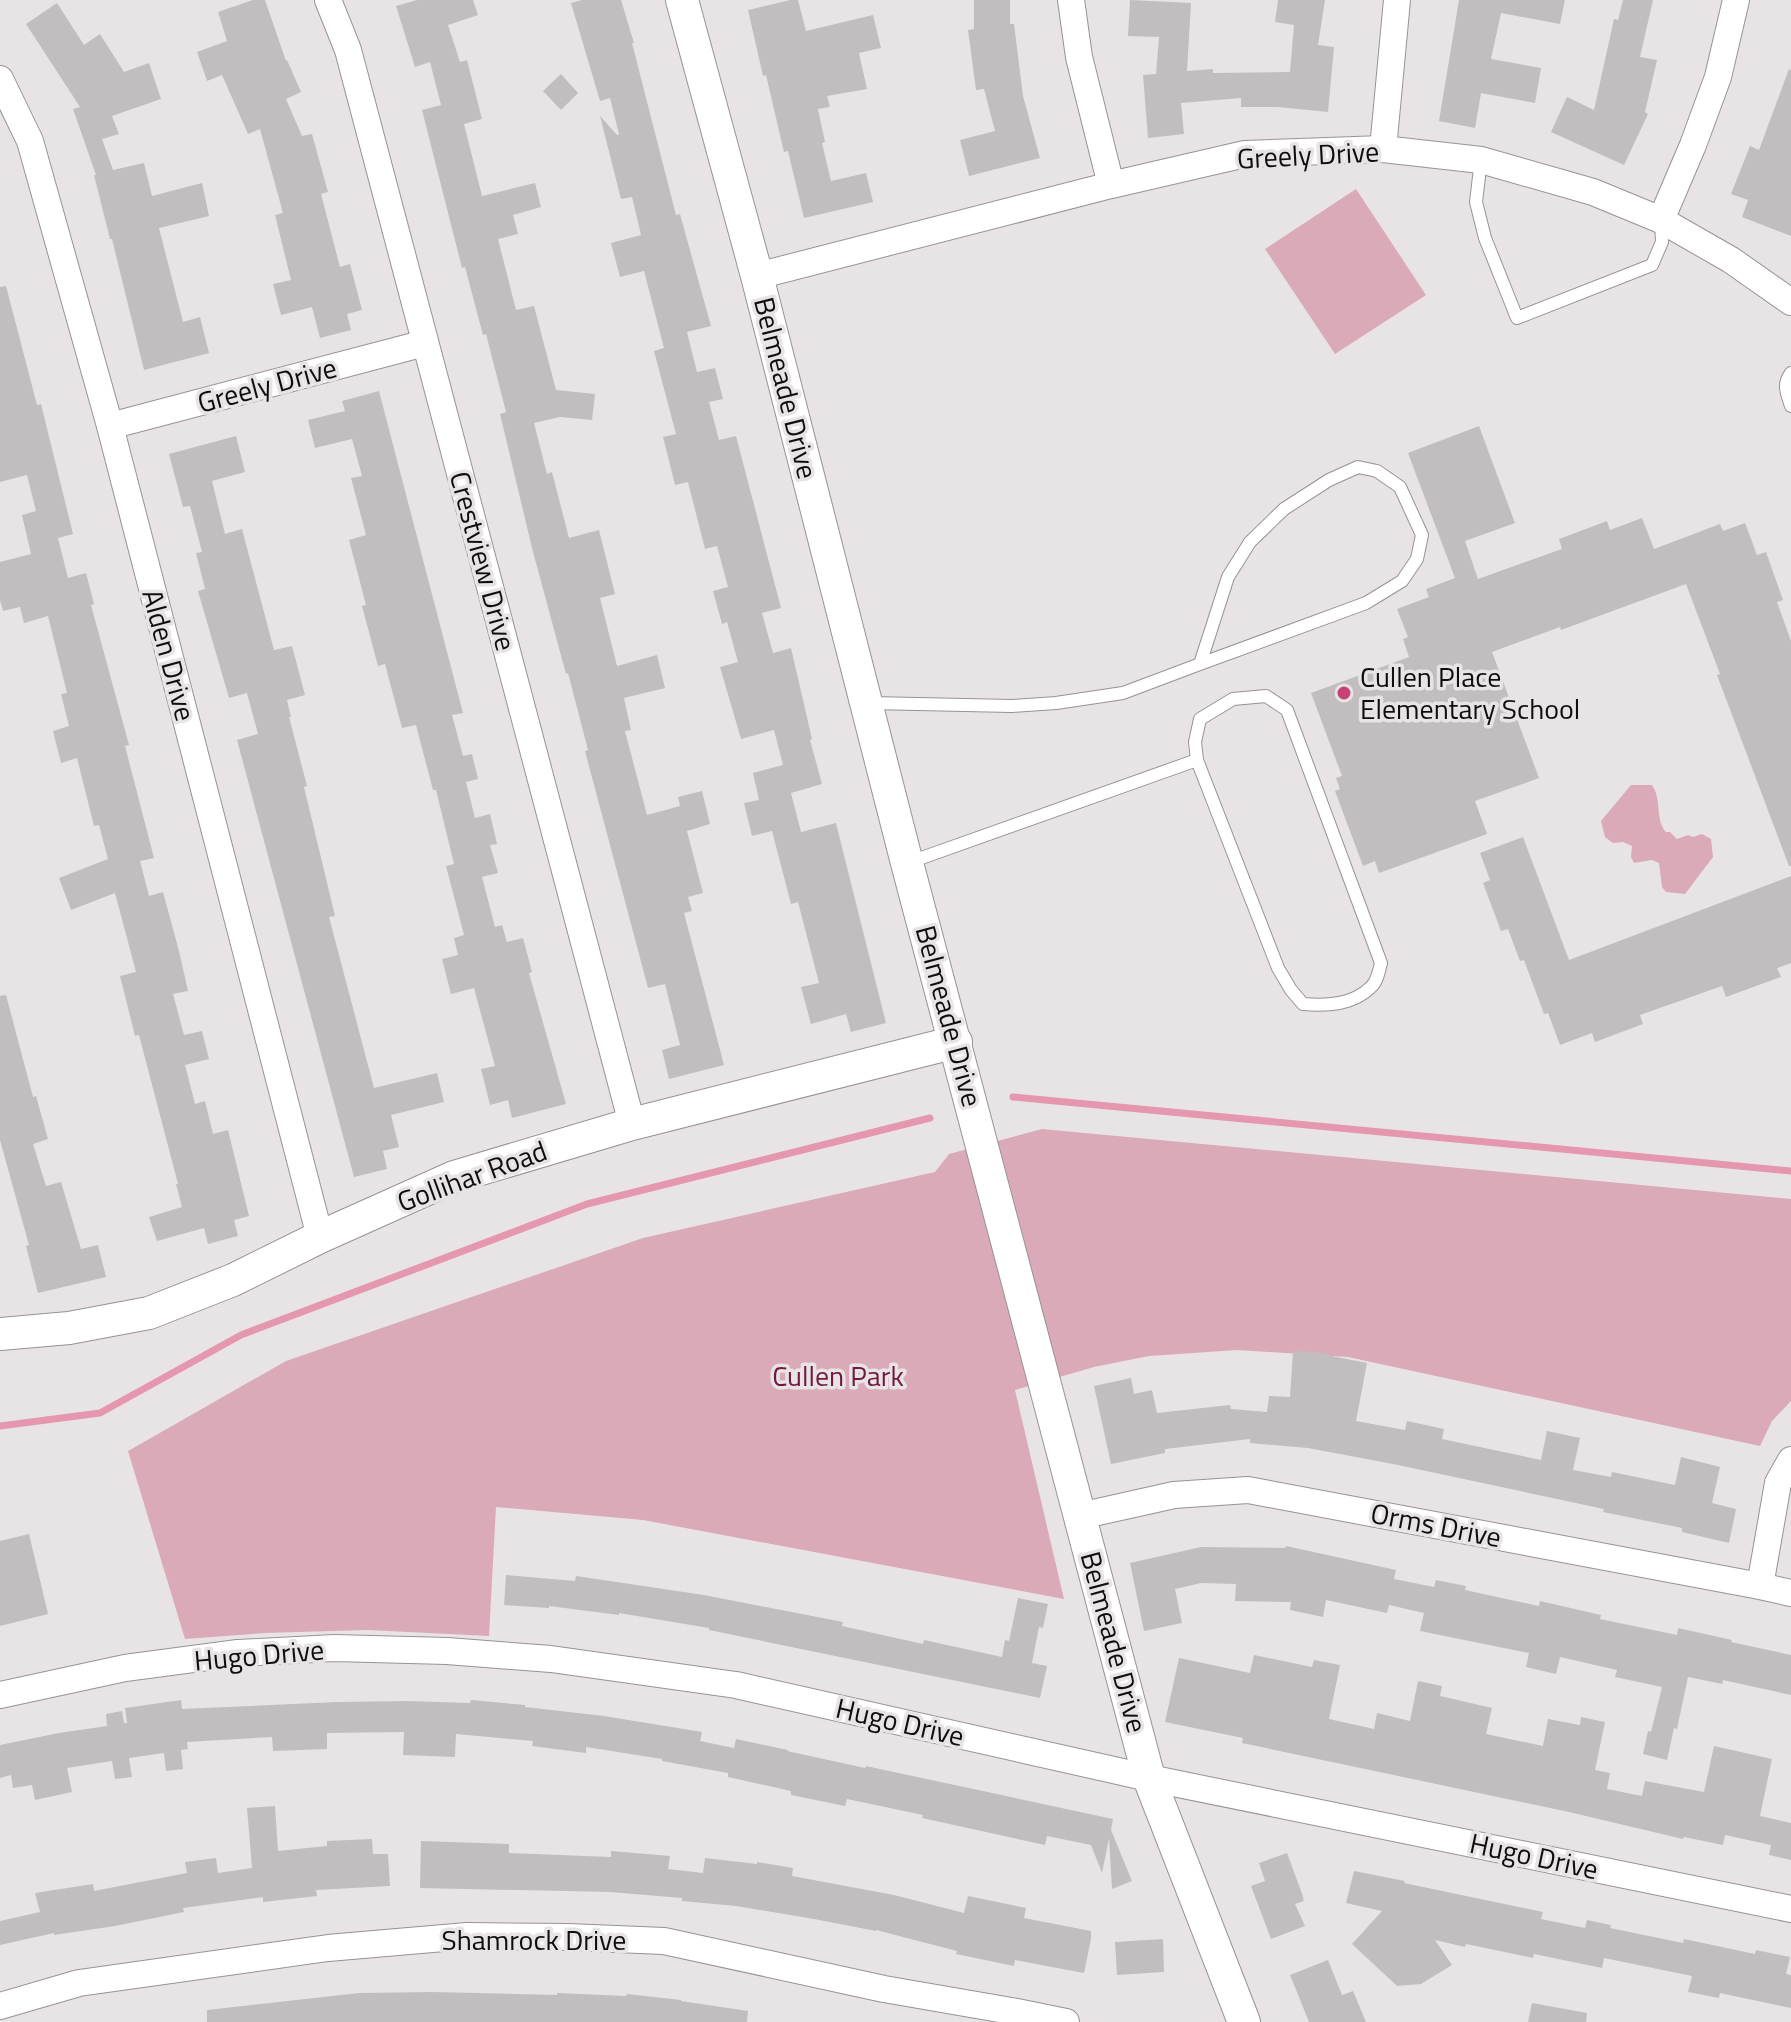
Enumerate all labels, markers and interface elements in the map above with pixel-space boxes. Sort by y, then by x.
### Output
street label: Greely Drive [1236,129,1380,180]
street label: Belmeade Drive [743,293,830,483]
street label: Greely Drive [193,345,341,424]
street label: Crestview Drive [439,467,528,655]
street label: Alden Drive [131,584,208,725]
place label: Cullen Place Elementary School [1360,655,1580,730]
marker: Cullen Place Elementary School [1335,684,1353,702]
street label: Belmeade Drive [905,921,994,1111]
street label: Gollihar Road [391,1129,553,1223]
park label: Cullen Park [772,1354,904,1397]
street label: Orms Drive [1367,1491,1505,1558]
street label: Belmeade Drive [1070,1547,1159,1737]
street label: Hugo Drive [192,1627,326,1682]
street label: Hugo Drive [832,1686,968,1757]
street label: Hugo Drive [1466,1821,1602,1890]
street label: Shamrock Drive [442,1918,626,1961]

